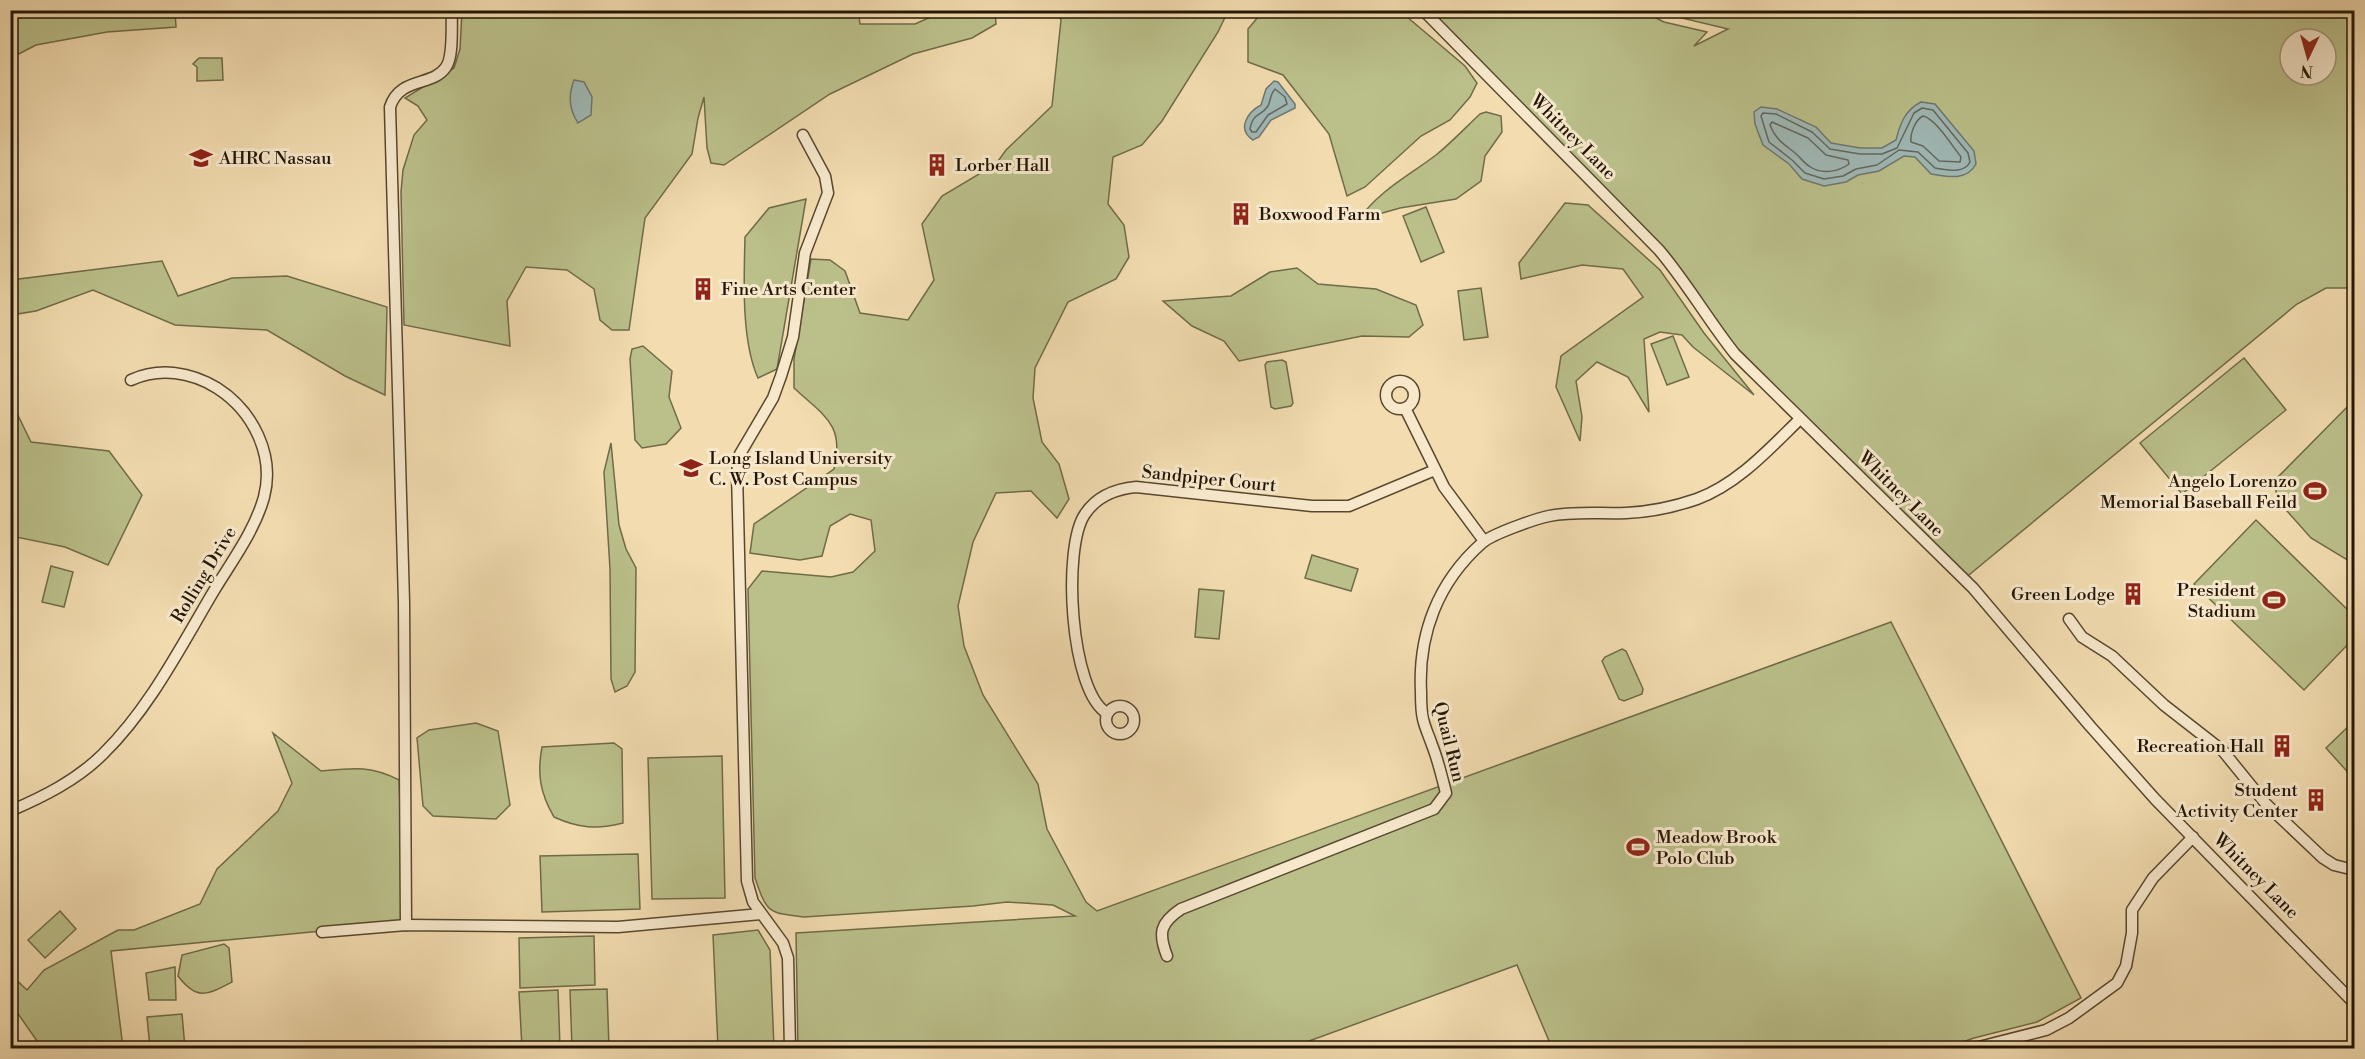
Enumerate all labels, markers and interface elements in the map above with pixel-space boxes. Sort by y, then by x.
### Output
north arrow [2278,27,2338,87]
text: N [2299,60,2314,81]
street label: Whitney Lane [1524,88,1621,185]
school or university icon: AHRC Nassau [188,145,214,171]
place label: AHRC Nassau [218,147,332,170]
building icon: Lorber Hall [924,152,950,178]
place label: Lorber Hall [955,154,1050,177]
building icon: Boxwood Farm [1228,201,1254,227]
place label: Boxwood Farm [1258,203,1381,226]
building icon: Fine Arts Center [690,276,716,302]
place label: Fine Arts Center [721,278,856,301]
street label: Whitney Lane [1852,445,1949,542]
place label: Long Island University C. W. Post Campus [709,447,893,491]
school or university icon: Long Island University C. W. Post Campus [678,455,704,481]
street label: Sandpiper Court [1141,461,1278,498]
place label: Angelo Lorenzo Memorial Baseball Feild [2100,470,2298,514]
sports icon: Angelo Lorenzo Memorial Baseball Feild [2302,478,2328,504]
street label: Rolling Drive [166,523,242,627]
place label: President Stadium [2177,579,2257,623]
building icon: Green Lodge [2120,581,2146,607]
place label: Green Lodge [2011,583,2115,606]
sports icon: President Stadium [2261,587,2287,613]
street label: Quail Run [1428,700,1470,785]
building icon: Recreation Hall [2269,733,2295,759]
place label: Recreation Hall [2137,735,2265,758]
place label: Student Activity Center [2175,779,2299,823]
building icon: Student Activity Center [2303,787,2329,813]
place label: Meadow Brook Polo Club [1656,826,1778,870]
street label: Whitney Lane [2207,827,2304,924]
sports icon: Meadow Brook Polo Club [1625,834,1651,860]

